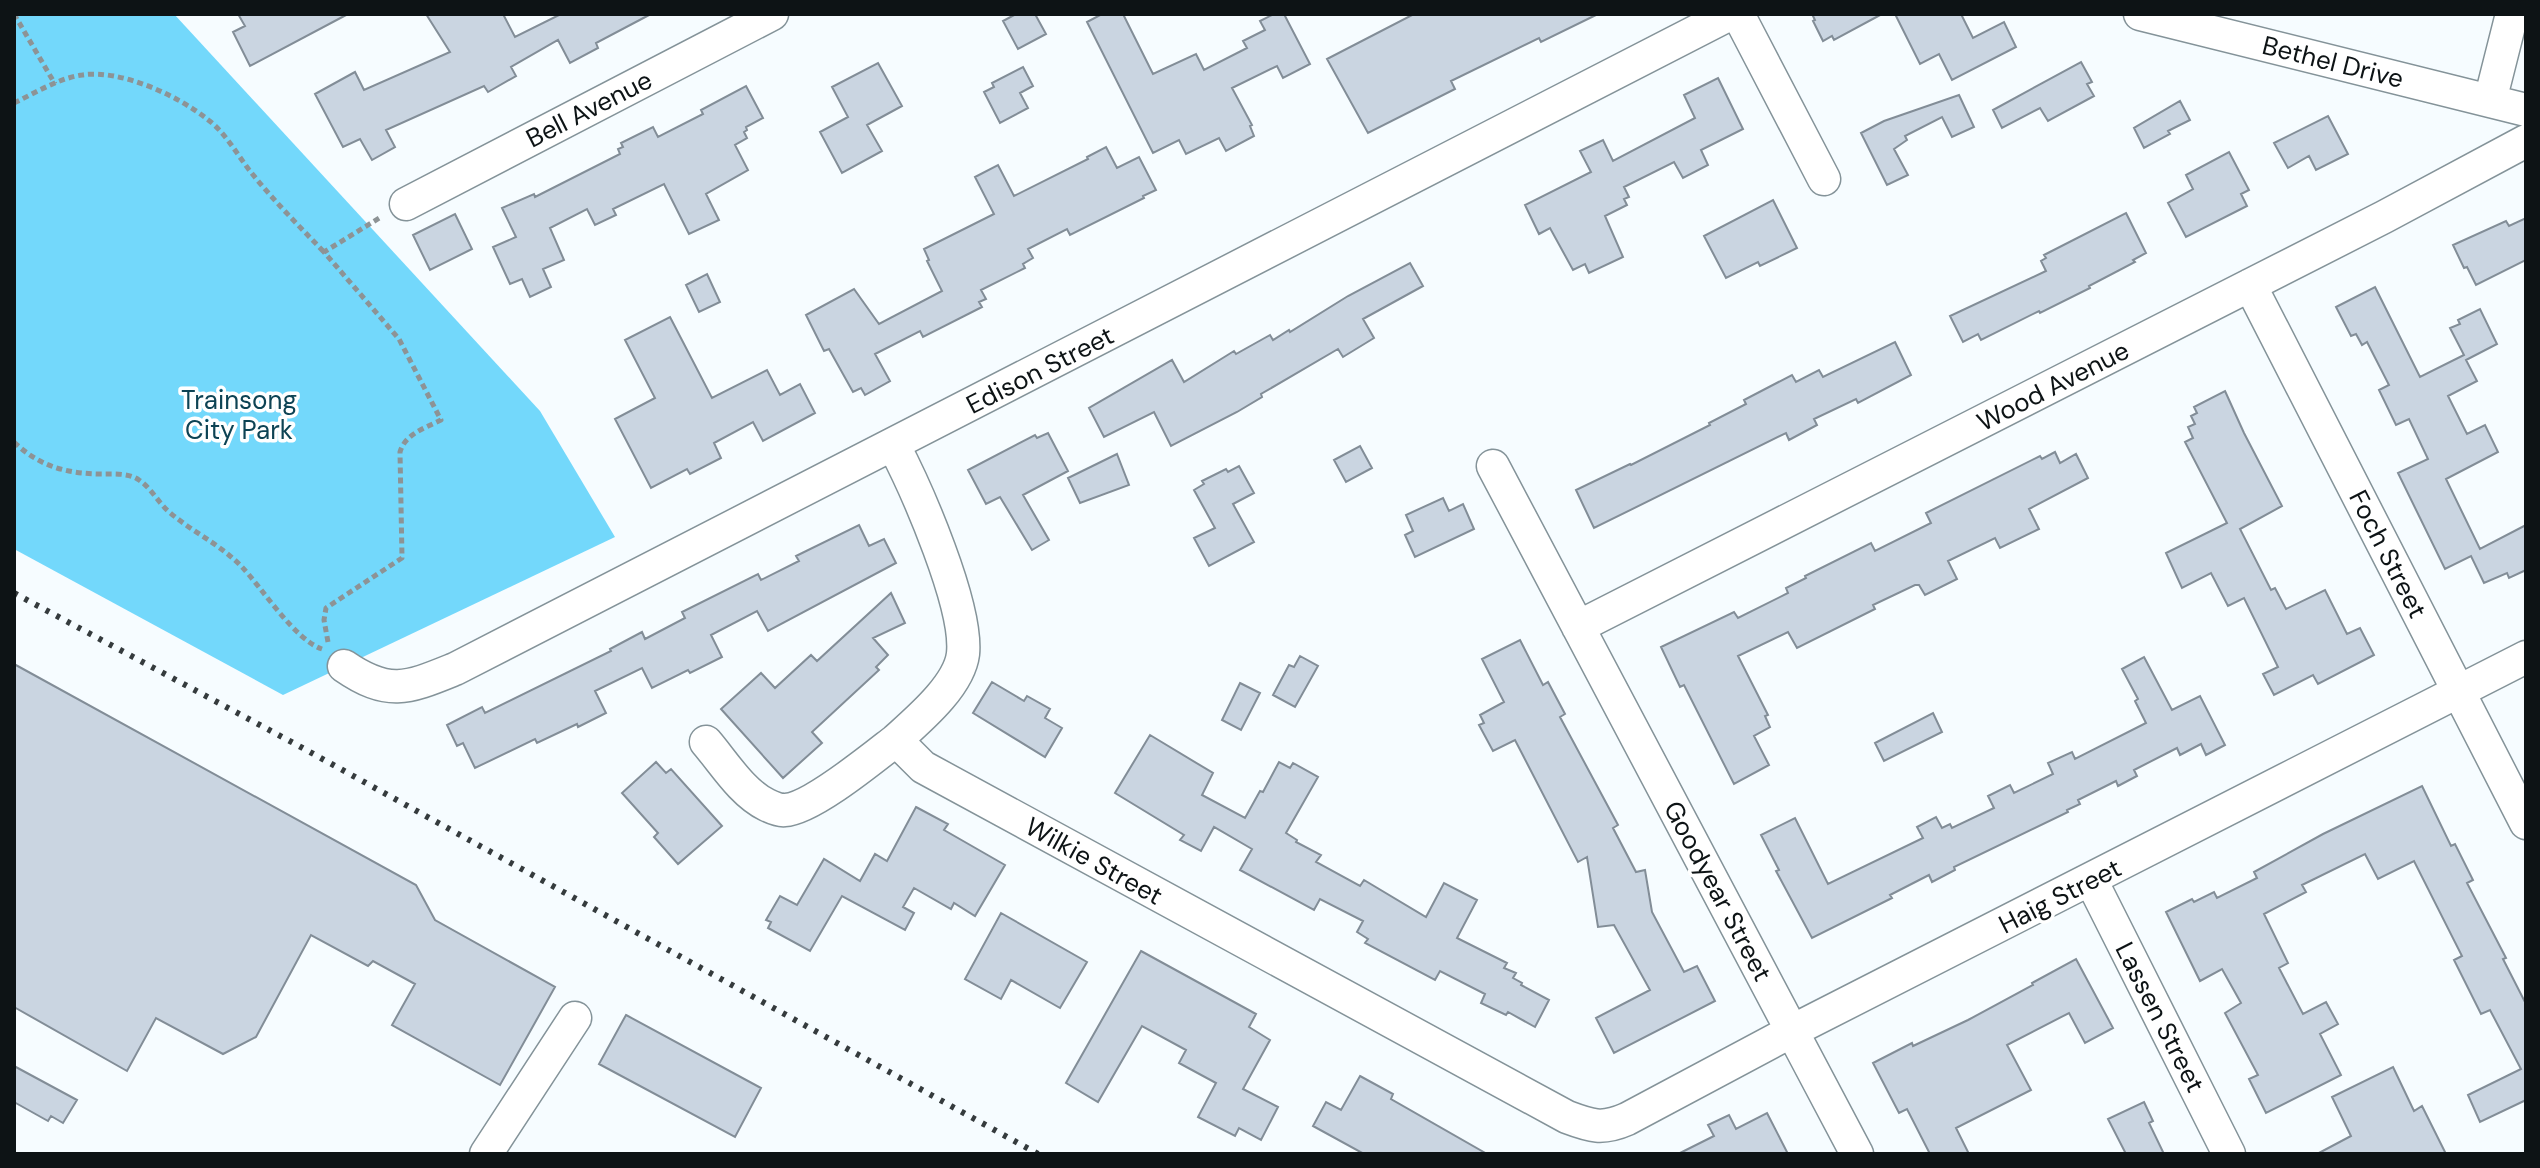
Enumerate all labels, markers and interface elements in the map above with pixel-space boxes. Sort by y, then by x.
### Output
street label: Bethel Drive [2259,28,2407,96]
street label: Bell Avenue [520,63,658,155]
street label: Edison Street [960,318,1120,422]
street label: Wood Avenue [1971,333,2135,439]
park label: Trainsong City Park [181,383,297,447]
street label: Foch Street [2341,484,2435,624]
street label: Goodyear Street [1656,795,1780,987]
street label: Wilkie Street [1019,809,1169,913]
street label: Haig Street [1993,851,2127,941]
street label: Lassen Street [2108,936,2212,1098]

